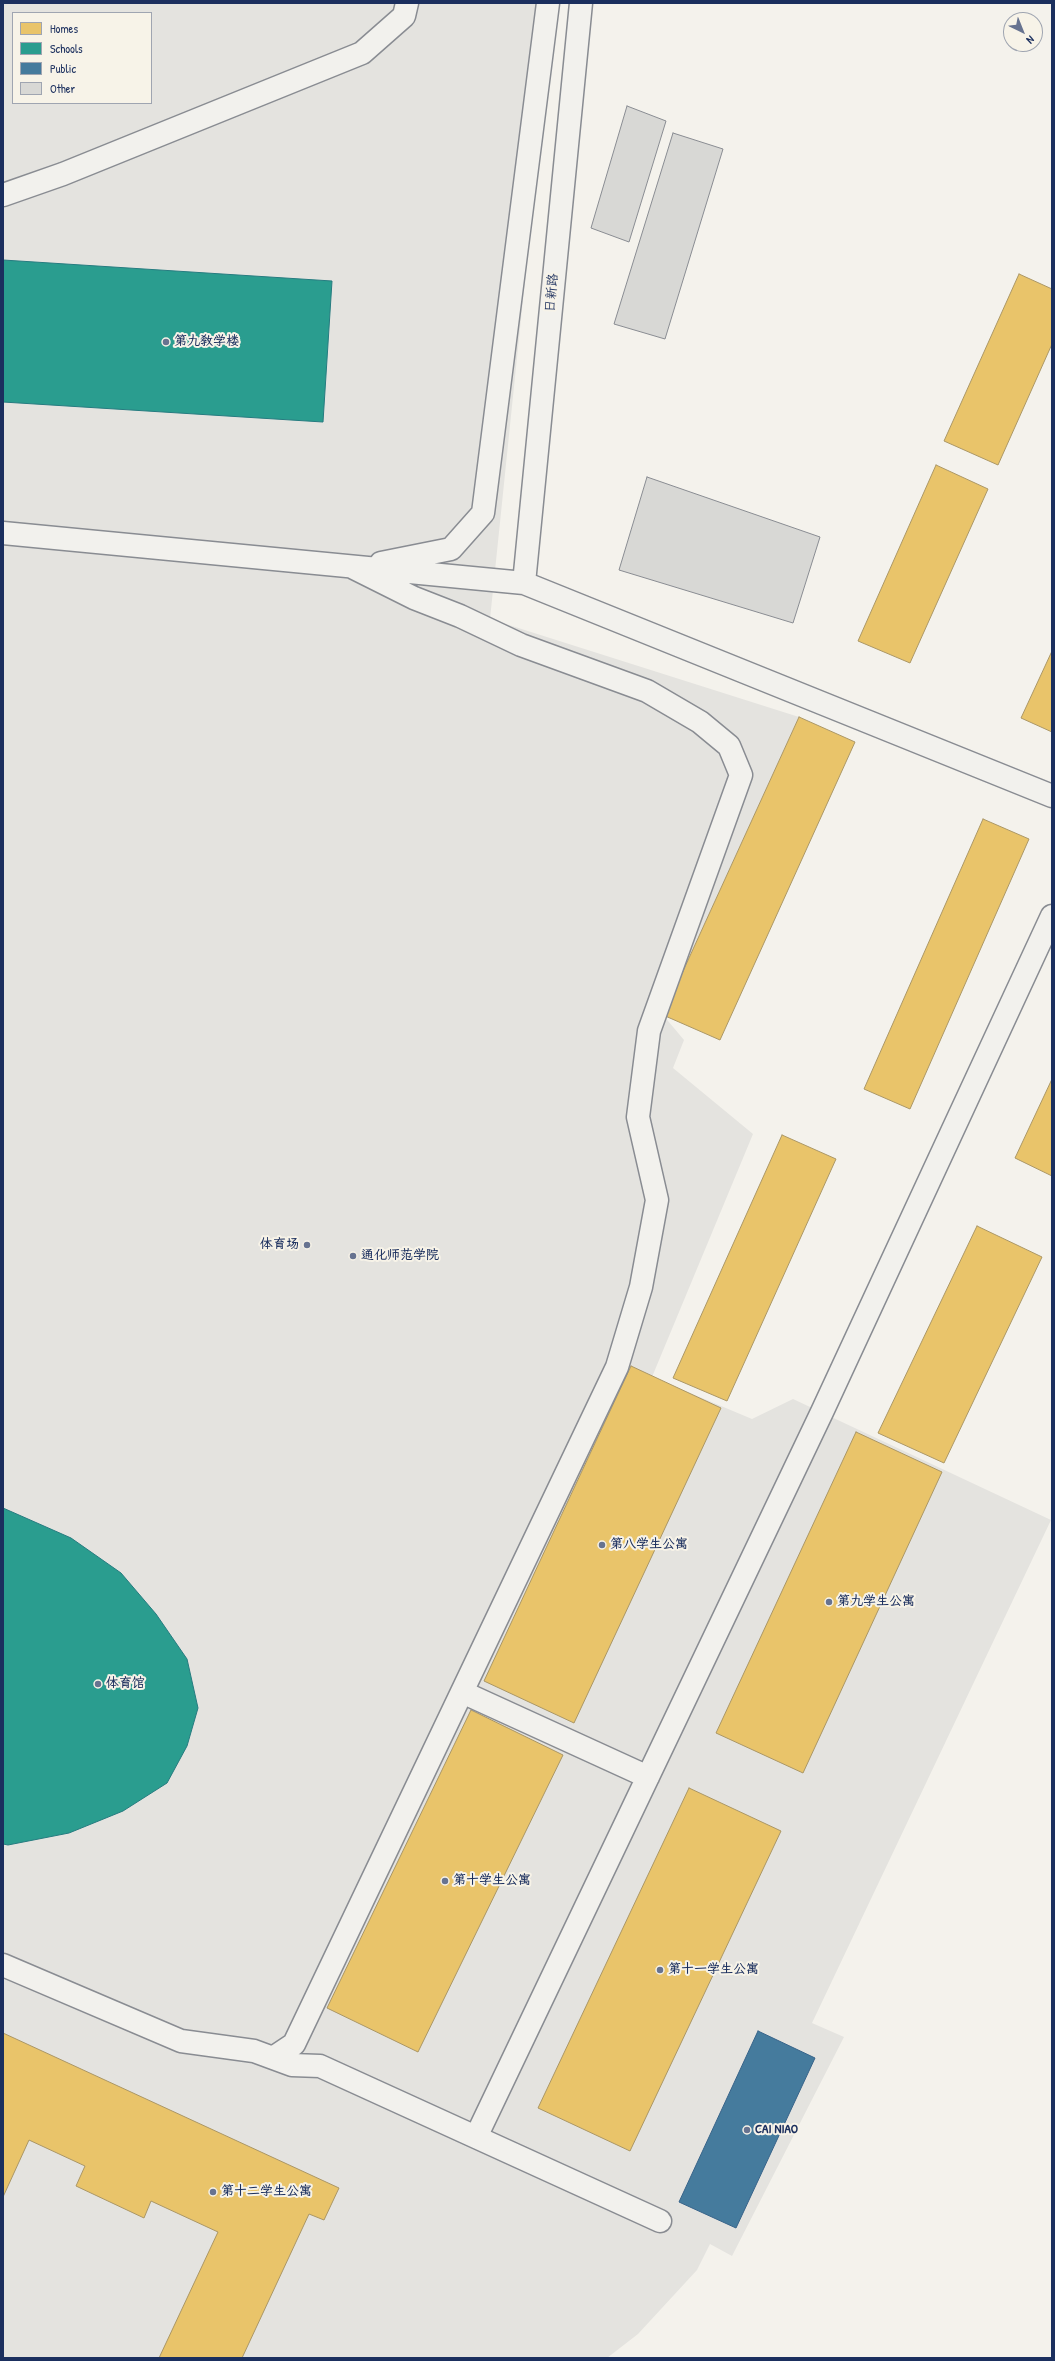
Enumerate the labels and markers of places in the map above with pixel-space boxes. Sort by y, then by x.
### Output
place label: 第九教学楼 [174,334,239,350]
marker: 第九教学楼 [161,337,171,347]
place label: 体育场 [260,1237,299,1253]
marker: 体育场 [302,1240,312,1250]
place label: 通化师范学院 [361,1248,439,1264]
marker: 通化师范学院 [348,1251,358,1261]
place label: 第八学生公寓 [610,1537,688,1553]
marker: 第八学生公寓 [597,1540,607,1550]
place label: 第九学生公寓 [837,1594,915,1610]
marker: 第九学生公寓 [824,1597,834,1607]
place label: 体育馆 [106,1676,145,1692]
marker: 体育馆 [93,1679,103,1689]
place label: 第十学生公寓 [453,1873,531,1889]
marker: 第十学生公寓 [440,1876,450,1886]
place label: 第十一学生公寓 [668,1962,759,1978]
marker: 第十一学生公寓 [655,1965,665,1975]
place label: CAI NIAO [755,2122,798,2138]
marker: CAI NIAO [742,2125,752,2135]
place label: 第十二学生公寓 [221,2184,312,2200]
marker: 第十二学生公寓 [208,2187,218,2197]

